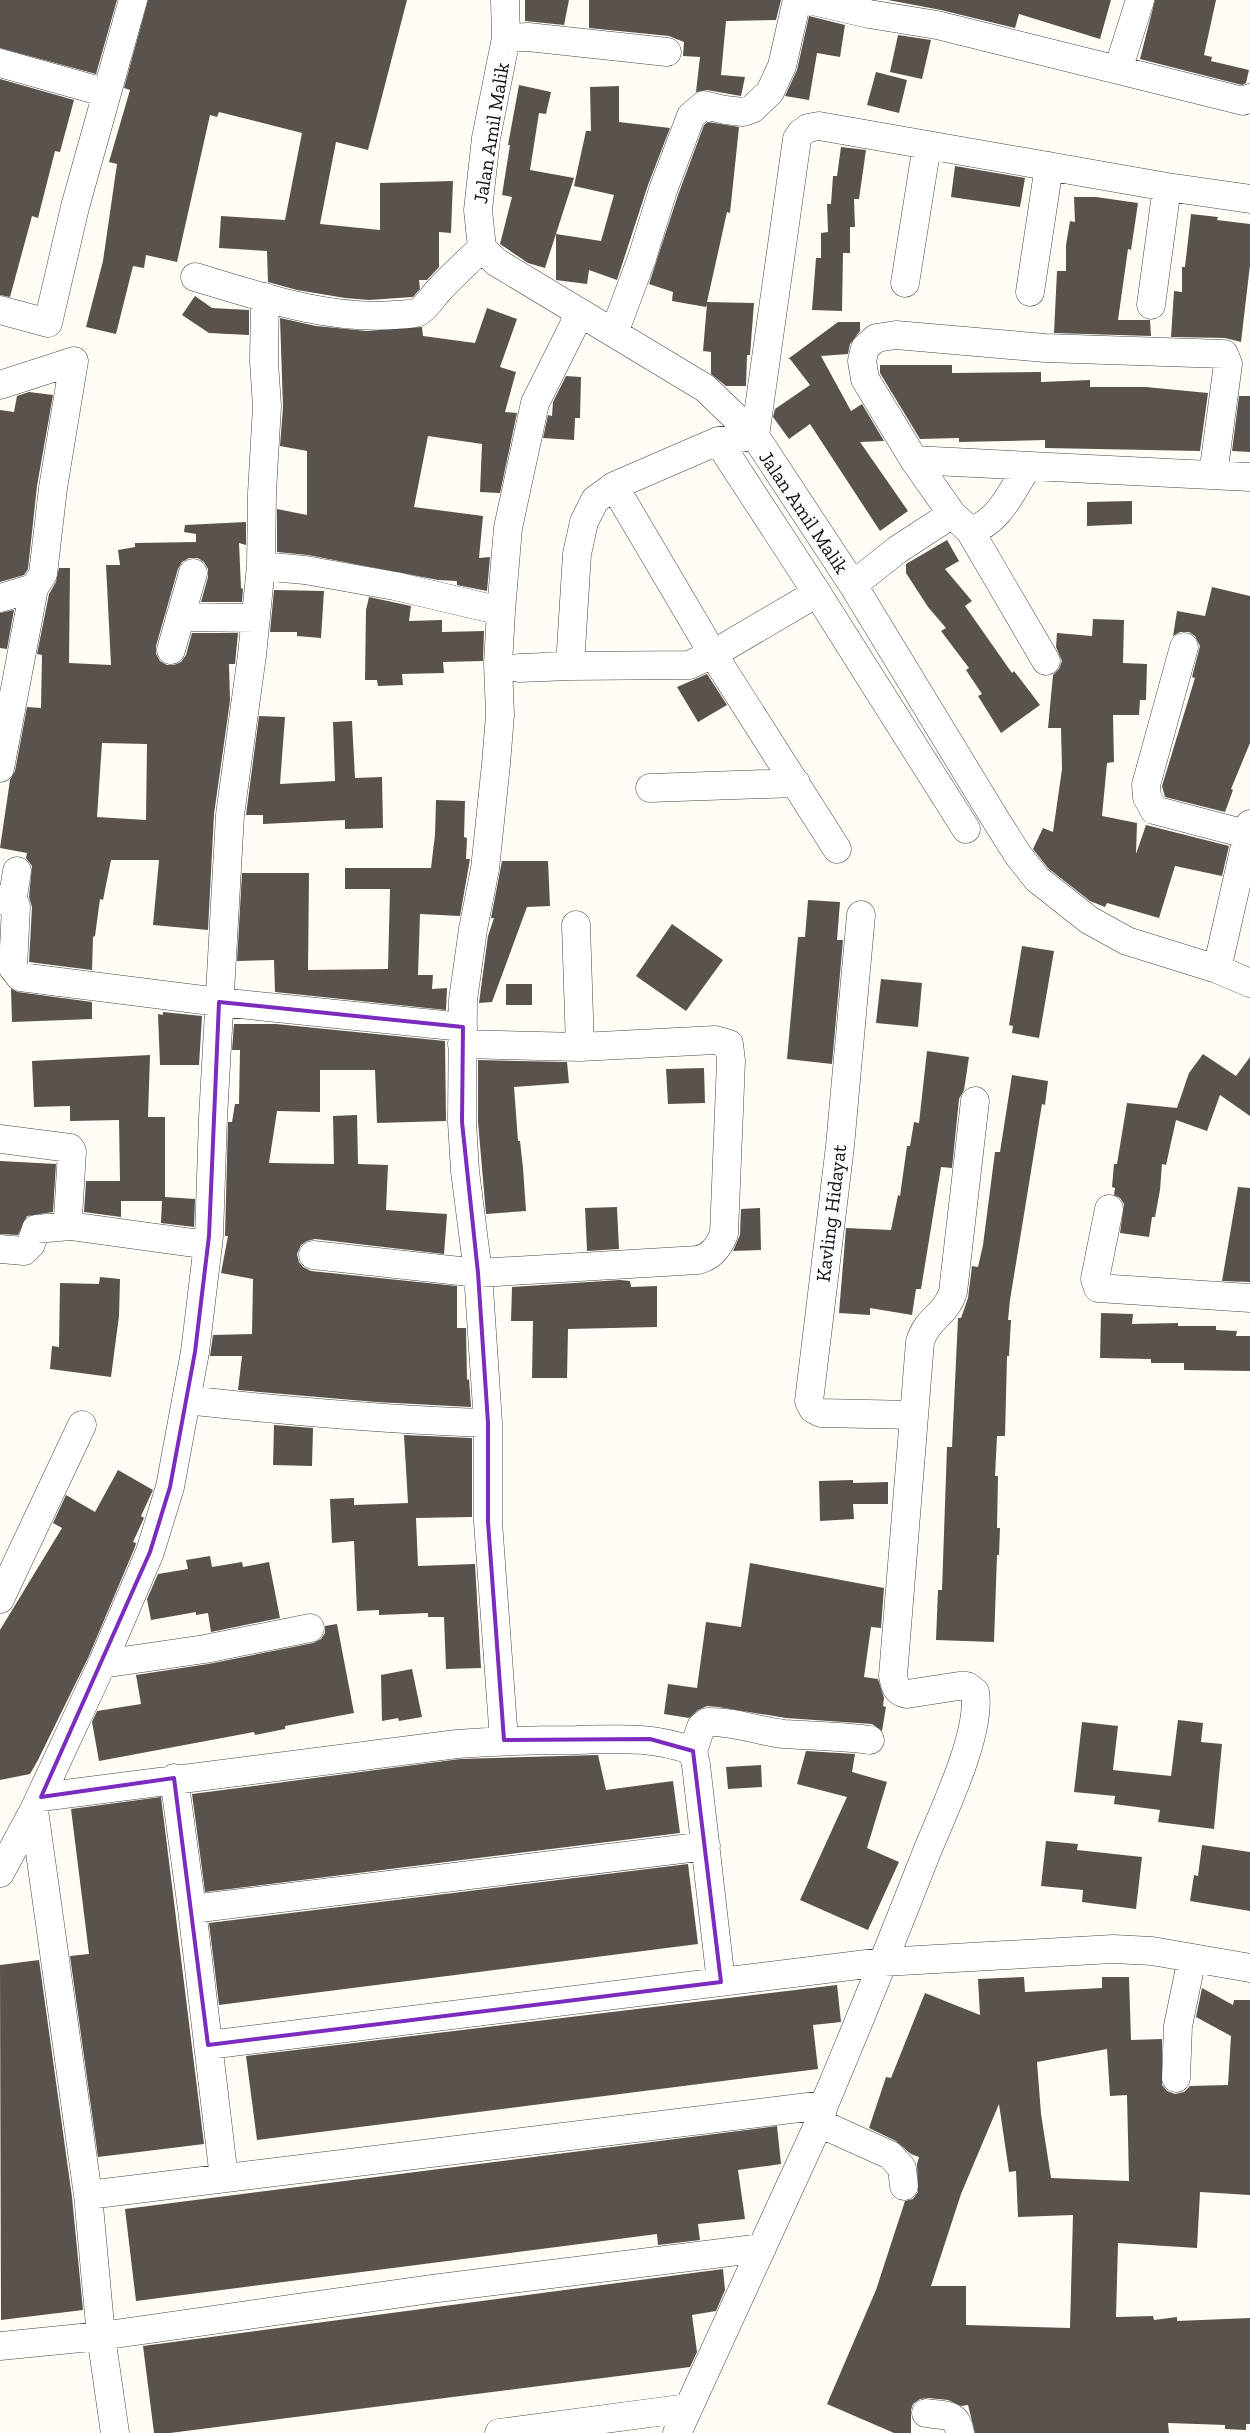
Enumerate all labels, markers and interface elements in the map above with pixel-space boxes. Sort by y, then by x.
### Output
street label: Jalan Amil Malik [468,60,514,205]
street label: Jalan Amil Malik [754,446,854,578]
street label: Kavling Hidayat [811,1142,851,1283]

